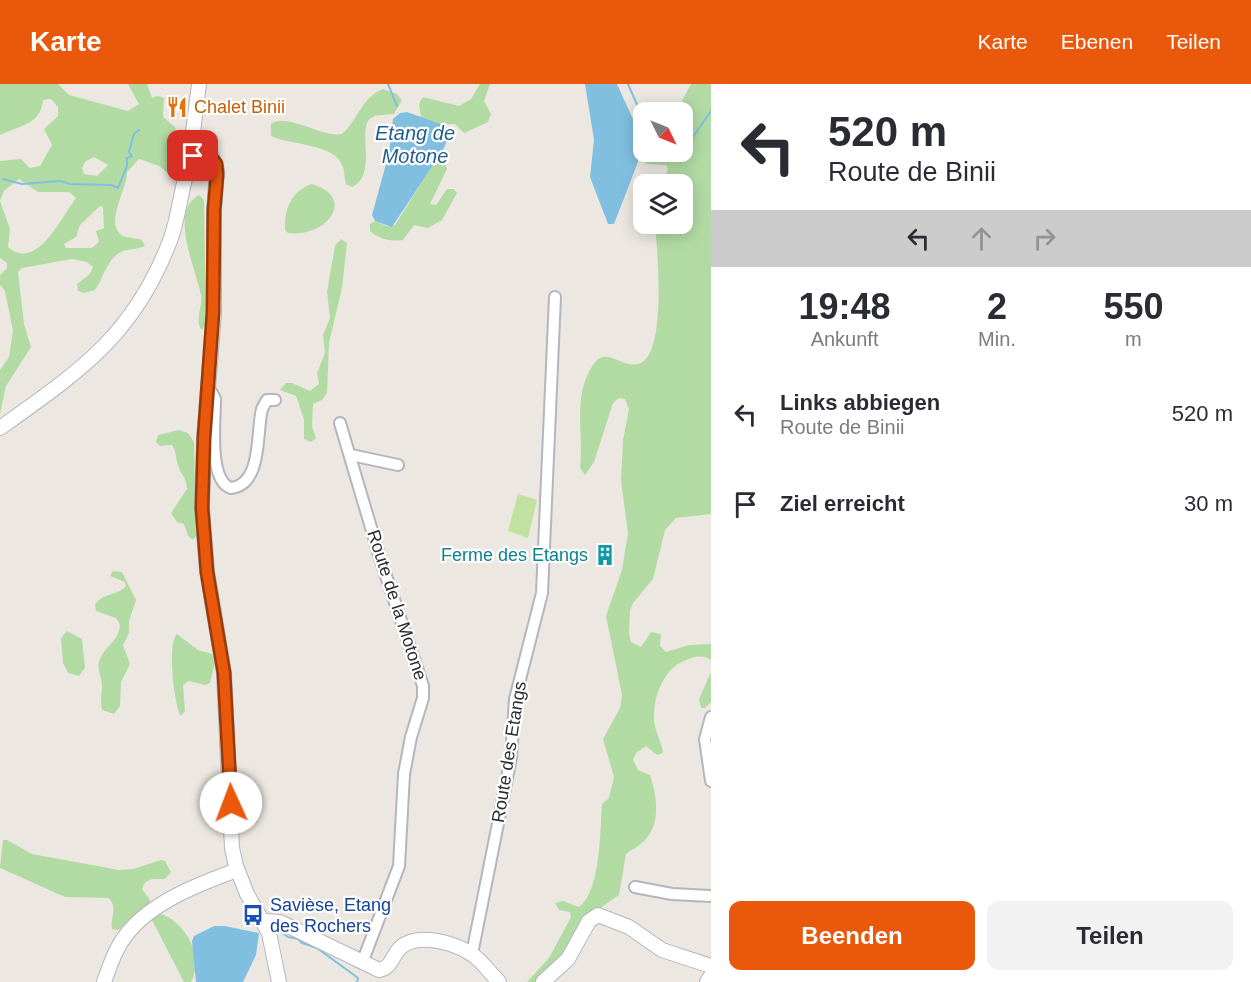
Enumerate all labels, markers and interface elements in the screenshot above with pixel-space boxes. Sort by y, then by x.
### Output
text: Karte [30,26,102,57]
text: Karte [978,30,1028,53]
text: Ebenen [1061,30,1133,53]
text: Teilen [1166,30,1221,53]
restaurant icon: Chalet Binii [165,95,189,119]
place label: Chalet Binii [194,97,285,117]
north arrow [633,102,693,162]
map controls [633,102,693,234]
icon: left [729,108,807,186]
text: 520 m [828,108,947,155]
water label: Etang de Motone [375,122,455,167]
pin [167,130,218,181]
icon: arrive [176,139,209,172]
text: Route de Binii [828,157,996,187]
button: layers [633,174,693,234]
icon: left [902,222,935,255]
icon: ahead [965,222,998,255]
icon: right [1028,222,1061,255]
text: 19:48 [799,286,891,327]
text: 2 [987,286,1007,327]
text: 550 [1103,286,1163,327]
text: Ankunft [811,328,878,350]
text: Min. [978,328,1016,350]
text: m [1125,328,1142,350]
text: Links abbiegen [780,390,940,415]
icon: left [729,398,762,431]
text: 520 m [1172,401,1233,426]
text: Route de Binii [780,416,905,438]
icon: arrive [729,488,762,521]
text: Ziel erreicht [780,491,905,516]
text: 30 m [1184,491,1233,516]
street label: Route de la Motone [363,527,431,683]
building icon: Ferme des Etangs [593,543,617,567]
place label: Ferme des Etangs [441,545,588,565]
street label: Route des Etangs [488,680,530,824]
position arrow [199,771,263,835]
place label: Savièse, Etang des Rochers [270,895,391,936]
button: Beenden [729,901,975,970]
button: Teilen [987,901,1233,970]
bus stop icon: Savièse, Etang des Rochers [241,903,265,927]

